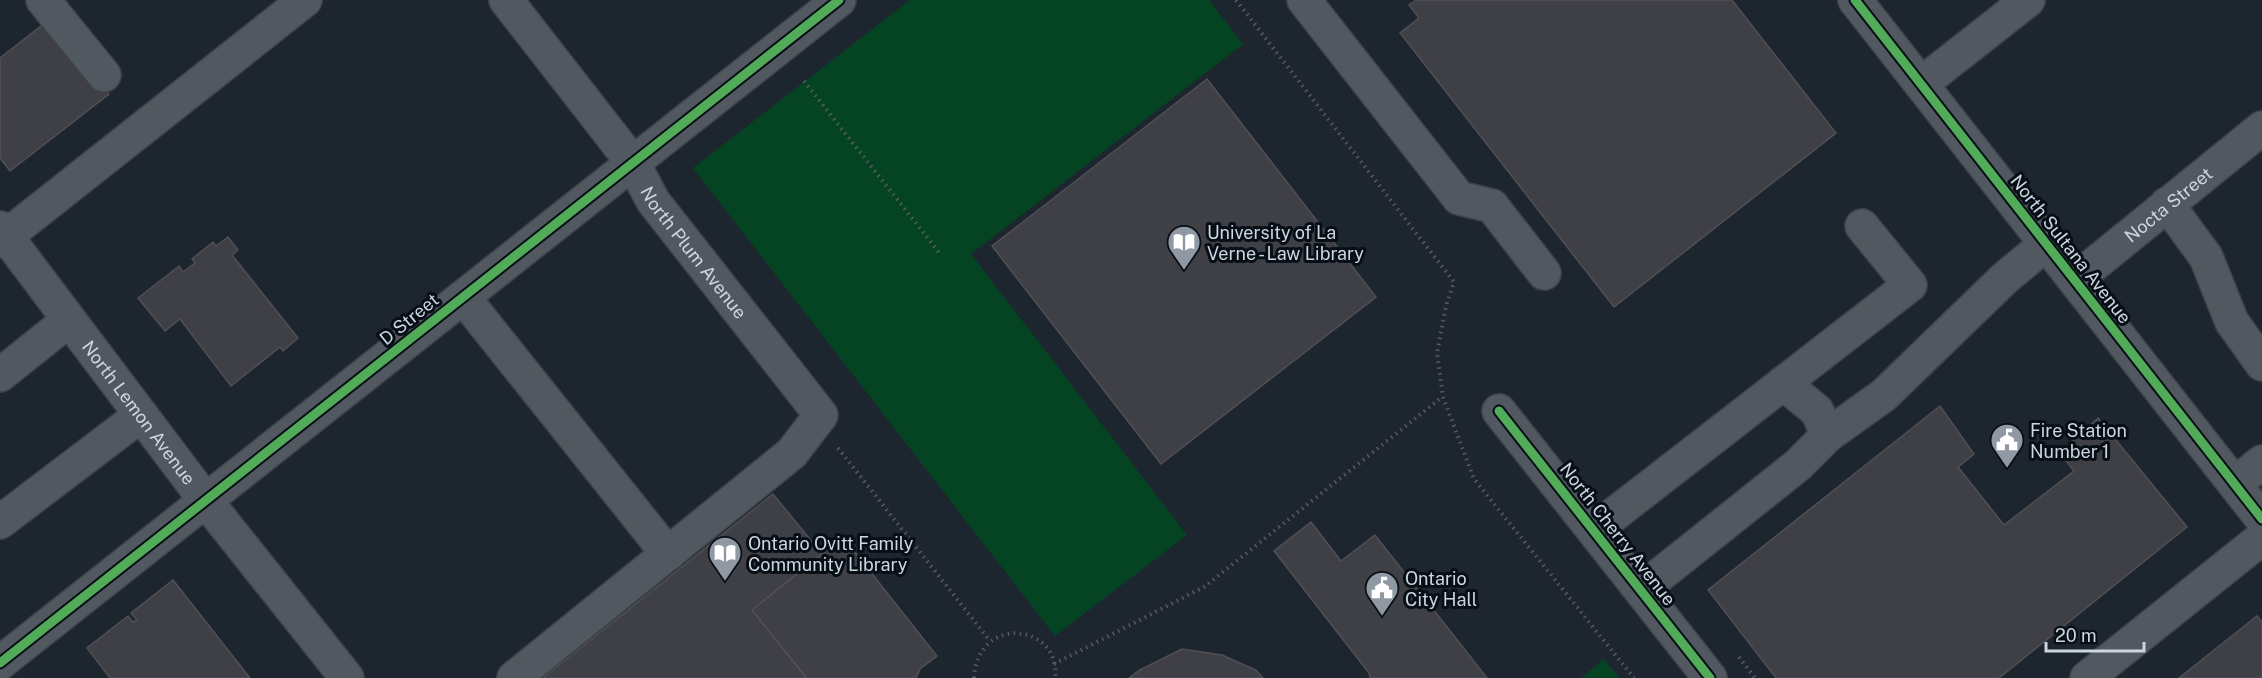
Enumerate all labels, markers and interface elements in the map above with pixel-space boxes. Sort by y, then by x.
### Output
street label: Nocta Street [2120,162,2216,246]
street label: North Sultana Avenue [2006,170,2136,328]
street label: North Plum Avenue [637,183,751,322]
place label: University of La Verne - Law Library [1207,222,1364,264]
library icon: University of La Verne - Law Library [1166,224,1202,271]
street label: D Street [375,289,443,349]
street label: North Lemon Avenue [78,336,200,489]
place label: Fire Station Number 1 [2030,420,2127,462]
public building icon: Fire Station Number 1 [1989,422,2025,469]
street label: North Cherry Avenue [1556,459,1680,609]
place label: Ontario Ovitt Family Community Library [748,533,914,575]
library icon: Ontario Ovitt Family Community Library [707,535,743,582]
place label: Ontario City Hall [1405,568,1477,610]
public building icon: Ontario City Hall [1364,570,1400,617]
scale bar [2046,615,2144,653]
text: 20 m [2055,625,2097,646]

